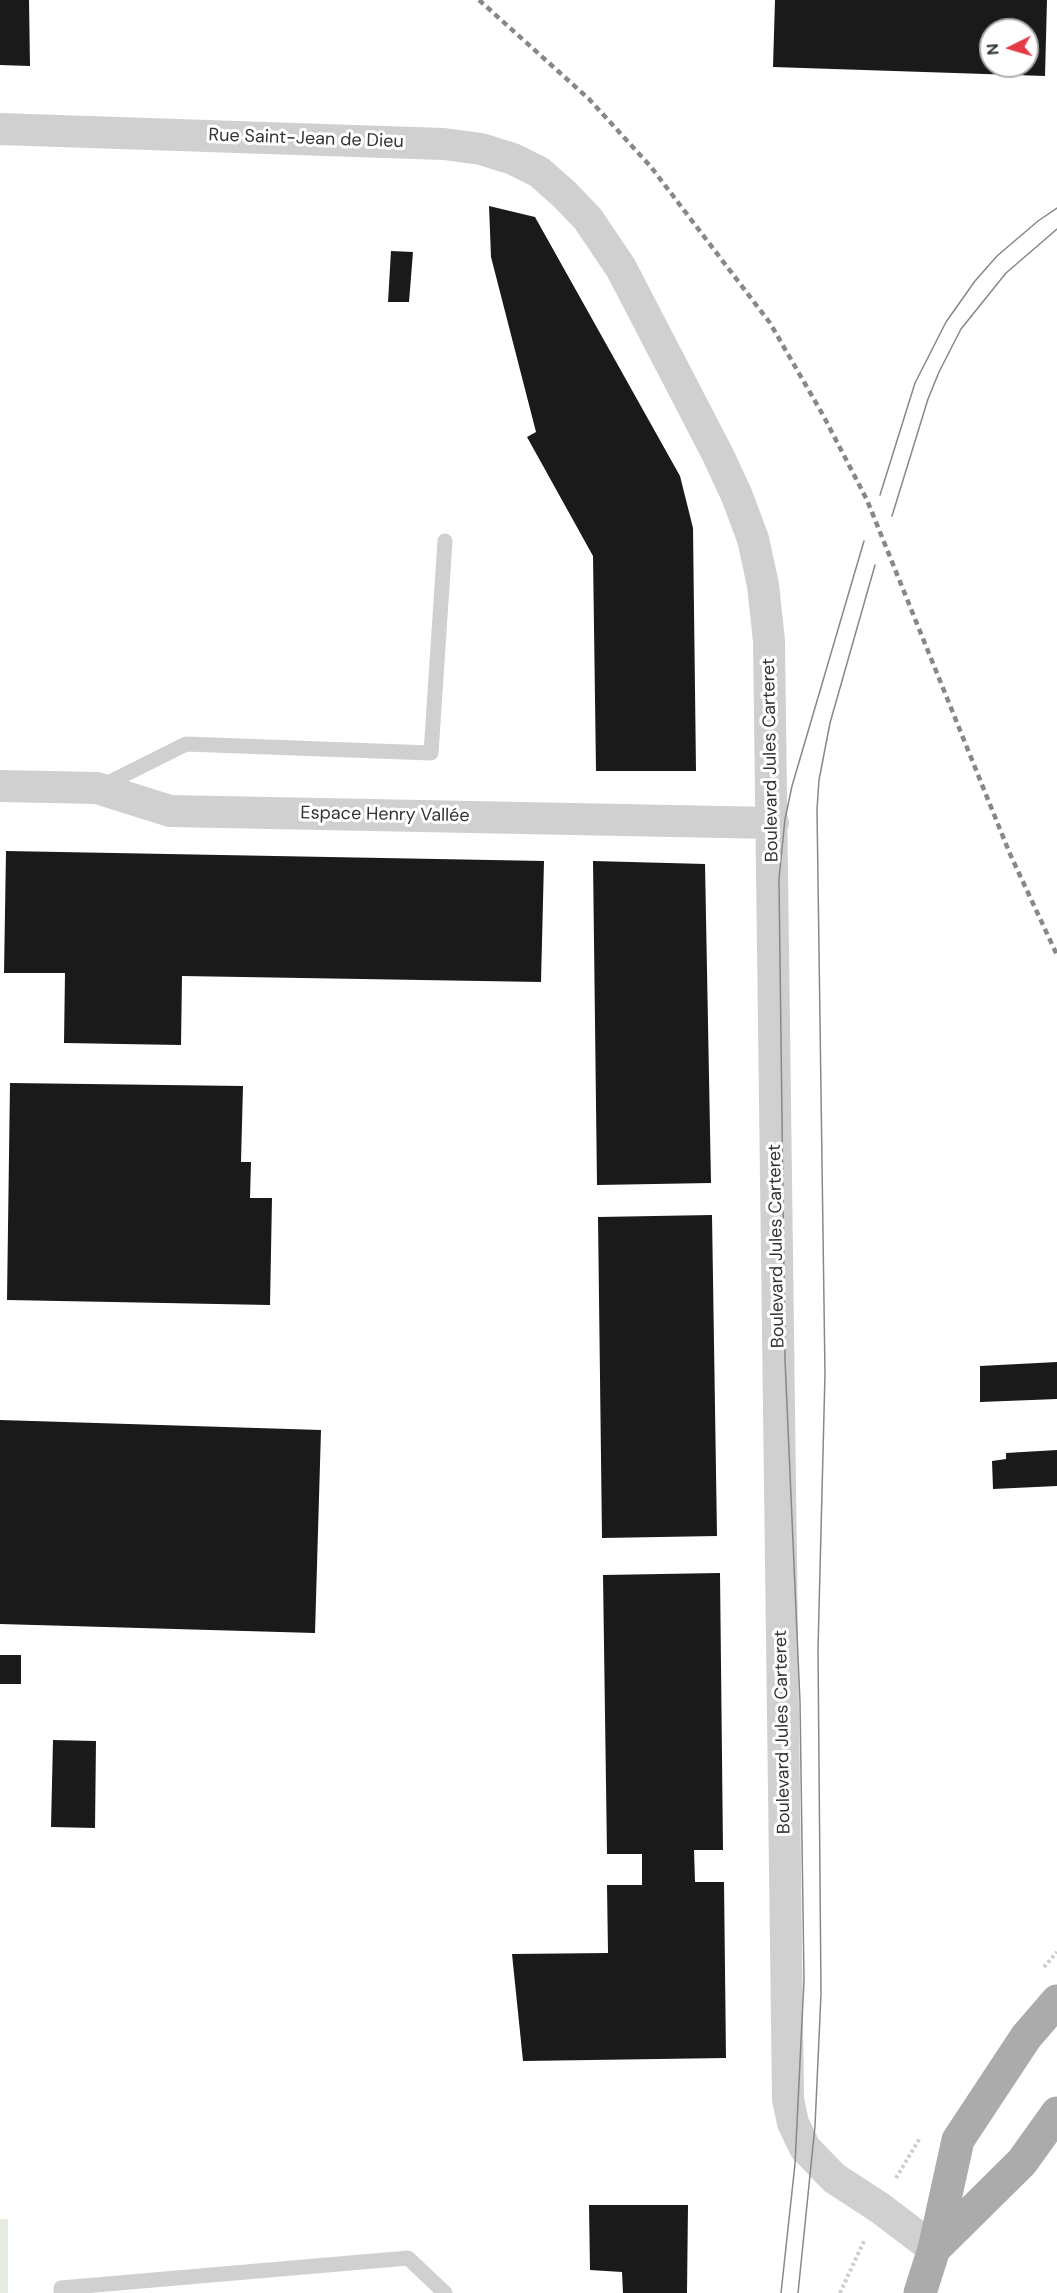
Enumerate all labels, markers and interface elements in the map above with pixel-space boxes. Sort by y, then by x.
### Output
north arrow [979,18,1039,78]
text: N [982,43,1004,56]
street label: Rue Saint-Jean de Dieu [208,125,404,153]
street label: Boulevard Jules Carteret [758,658,784,862]
street label: Espace Henry Vallée [300,803,470,827]
street label: Boulevard Jules Carteret [764,1144,790,1348]
street label: Boulevard Jules Carteret [770,1630,796,1834]

